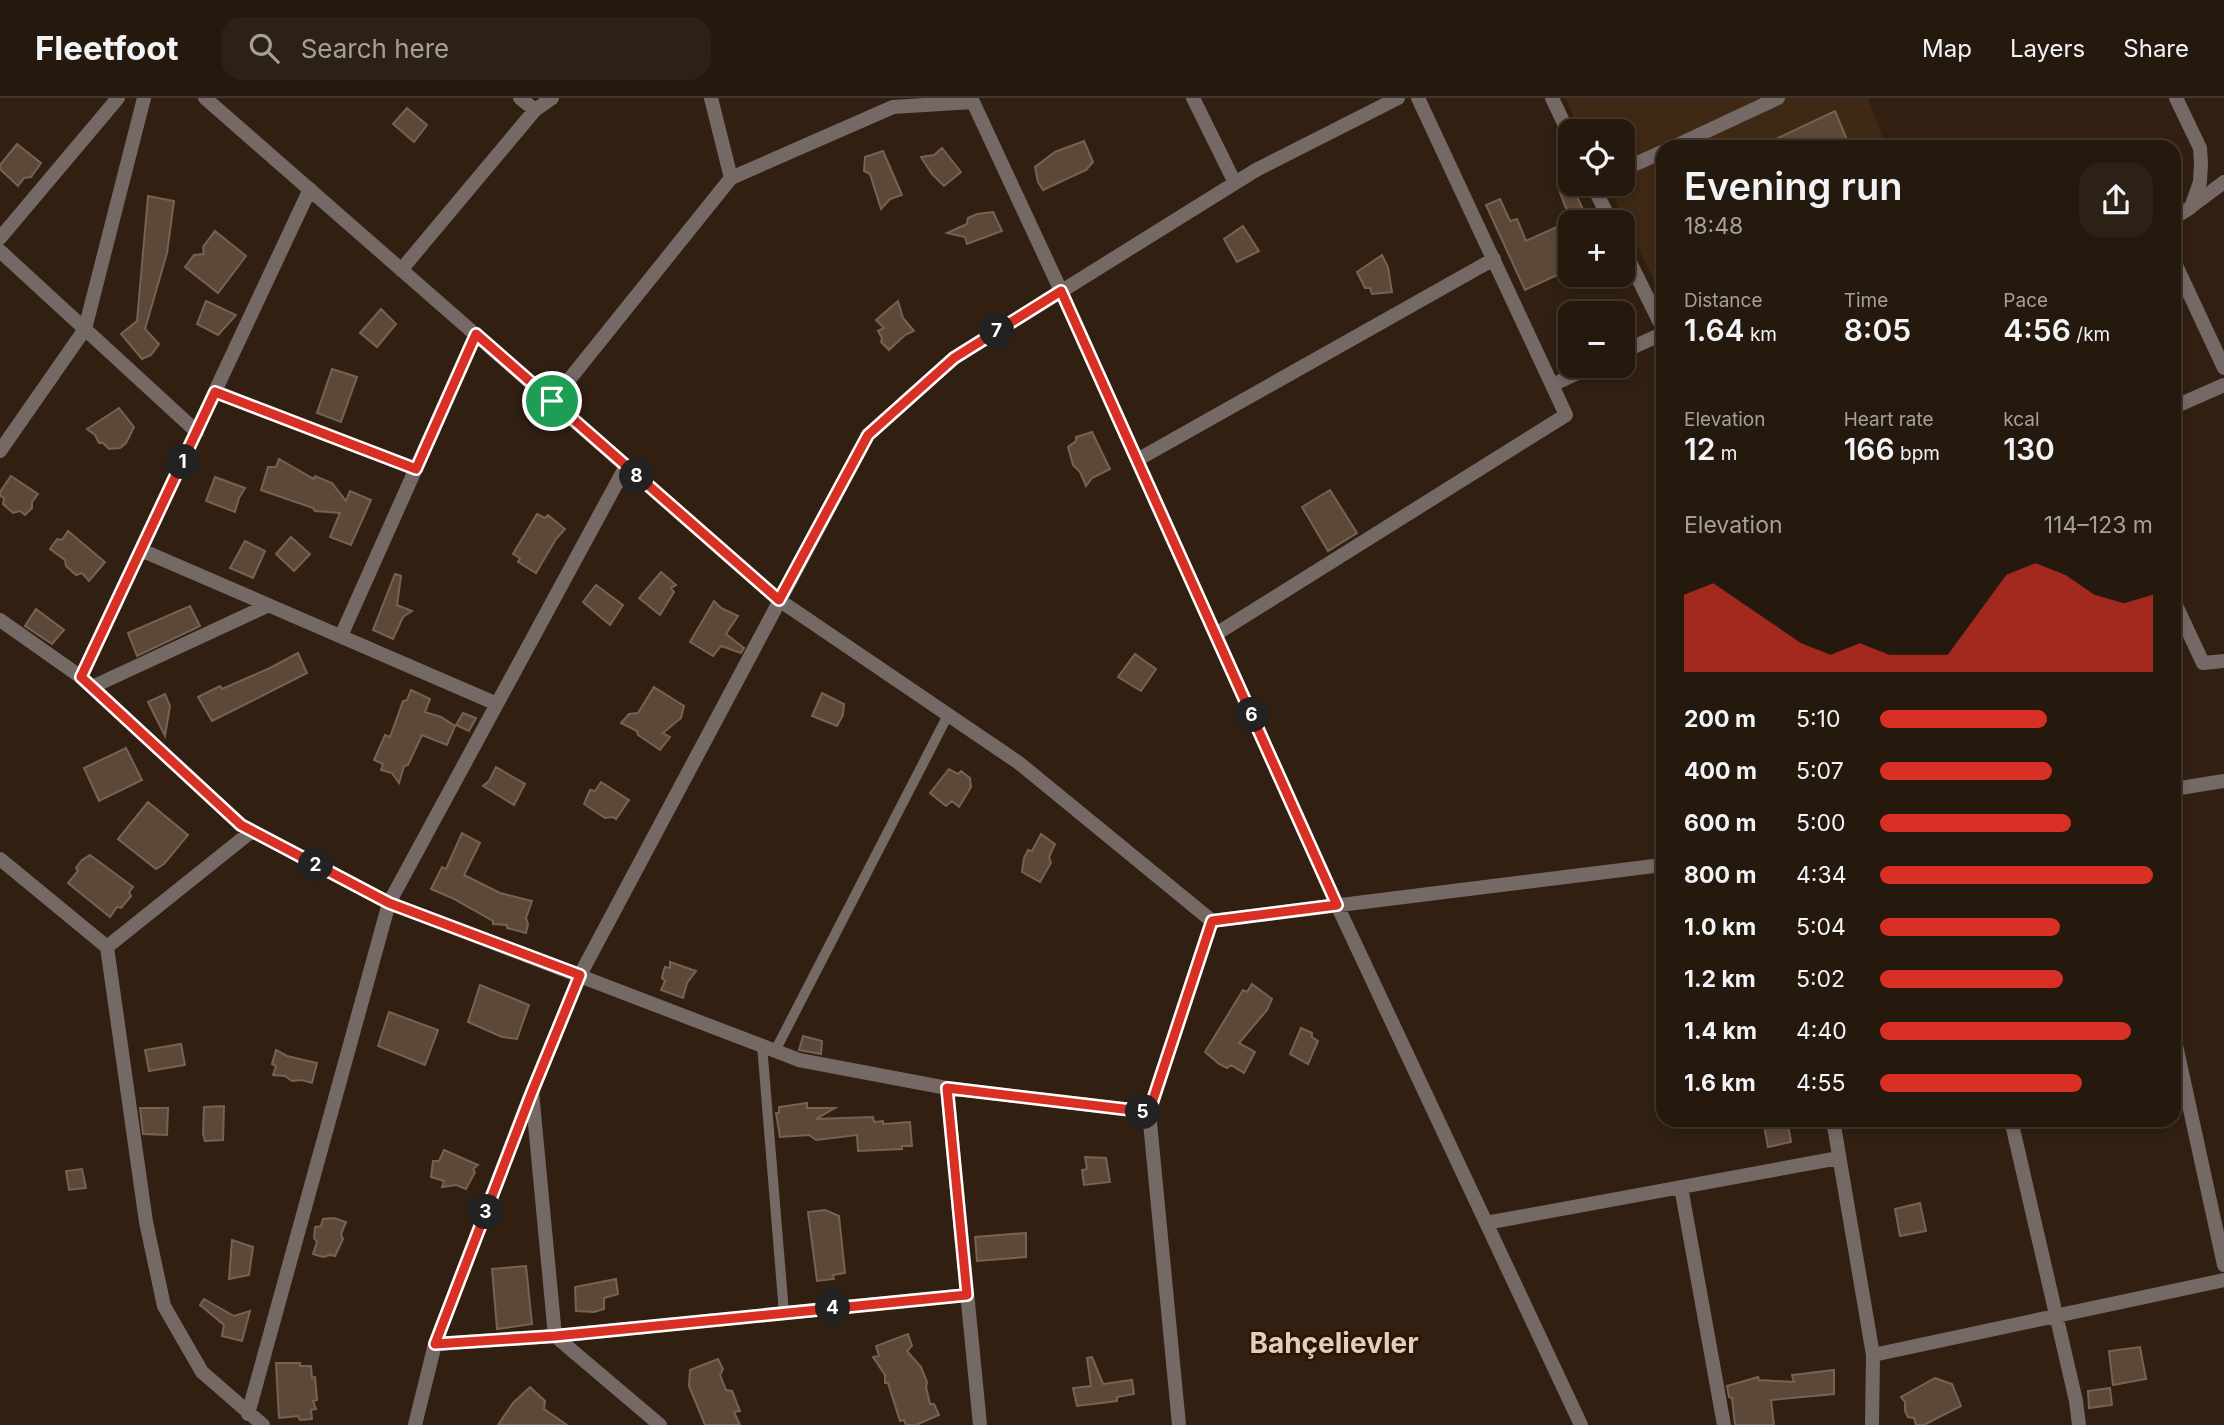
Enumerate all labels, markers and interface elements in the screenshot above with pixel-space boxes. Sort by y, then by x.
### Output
search box [221,17,711,80]
text: Fleetfoot [35,28,179,68]
icon: search [245,29,283,67]
text: Search here [301,33,449,64]
text: Map [1922,34,1972,63]
text: Layers [2010,34,2085,63]
text: Share [2123,34,2189,63]
map controls [1558,119,1635,378]
button: locate [1558,119,1635,196]
text: Evening run [1684,163,1902,209]
button: share [2079,163,2153,237]
button: + [1558,210,1635,287]
text: 18:48 [1684,212,1743,240]
text: Distance [1684,289,1762,312]
text: Time [1844,289,1888,312]
text: Pace [2003,289,2048,312]
button: − [1558,301,1635,378]
text: 1.64 [1684,312,1745,348]
text: 8:05 [1844,312,1911,348]
text: 4:56 [2003,312,2071,348]
pin: 7 [979,314,1014,348]
text: 7 [991,319,1002,342]
text: km [1745,323,1777,346]
text: /km [2071,323,2110,346]
pin [522,371,582,431]
icon: arrive [533,382,571,420]
text: Elevation [1684,408,1765,431]
text: Heart rate [1844,408,1934,431]
text: kcal [2003,408,2040,431]
text: 12 [1684,431,1715,467]
text: 166 [1844,431,1895,467]
text: 130 [2003,431,2055,467]
text: m [1715,442,1737,465]
text: bpm [1895,442,1940,465]
pin: 1 [166,444,200,480]
text: 1 [178,450,187,473]
pin: 8 [620,458,654,494]
text: 8 [630,464,643,487]
text: Elevation [1684,511,1783,539]
text: 114–123 m [2044,511,2153,539]
pin: 6 [1234,698,1270,732]
text: 6 [1245,703,1258,726]
text: 200 m [1684,705,1756,733]
text: 5:10 [1796,705,1840,733]
text: 400 m [1684,757,1757,785]
text: 5:07 [1796,757,1844,785]
text: 600 m [1684,809,1756,837]
text: 5:00 [1796,809,1846,837]
pin: 2 [298,848,334,882]
text: 2 [310,853,321,876]
text: 800 m [1684,861,1756,889]
text: 4:34 [1796,861,1847,889]
text: 1.0 km [1684,913,1756,941]
text: 5:04 [1796,913,1846,941]
text: 1.2 km [1684,965,1756,993]
text: 5:02 [1796,965,1845,993]
text: 1.4 km [1684,1017,1757,1045]
text: 4:40 [1796,1017,1847,1045]
text: 1.6 km [1684,1069,1756,1097]
text: 4:55 [1796,1069,1845,1097]
pin: 5 [1126,1094,1160,1130]
text: 5 [1136,1100,1149,1123]
pin: 3 [468,1194,504,1230]
text: 3 [479,1200,492,1223]
pin: 4 [816,1290,850,1326]
text: 4 [826,1296,839,1319]
district label: Bahçelievler [1249,1326,1419,1360]

